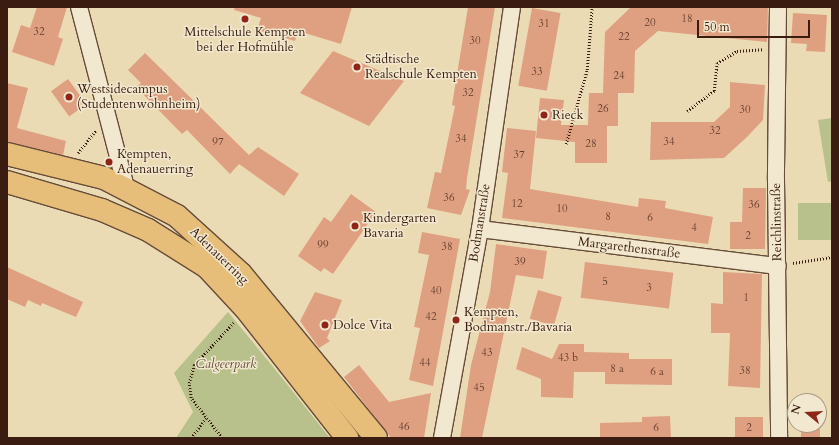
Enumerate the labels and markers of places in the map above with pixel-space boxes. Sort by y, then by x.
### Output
marker: Mittelschule Kempten bei der Hofmühle [240,14,250,24]
place label: Mittelschule Kempten bei der Hofmühle [184,25,306,56]
place label: Städtische Realschule Kempten [365,52,477,83]
marker: Städtische Realschule Kempten [352,62,362,72]
place label: Westsidecampus (Studentenwohnheim) [77,82,200,113]
marker: Westsidecampus (Studentenwohnheim) [64,92,74,102]
place label: Rieck [552,107,583,123]
marker: Rieck [539,110,549,120]
place label: Kempten, Adenauerring [117,147,193,178]
marker: Kempten, Adenauerring [104,157,114,167]
place label: Kindergarten Bavaria [363,211,436,242]
marker: Kindergarten Bavaria [350,221,360,231]
place label: Kempten, Bodmanstr./Bavaria [464,305,572,336]
marker: Kempten, Bodmanstr./Bavaria [451,315,461,325]
place label: Dolce Vita [333,317,392,333]
marker: Dolce Vita [320,320,330,330]

